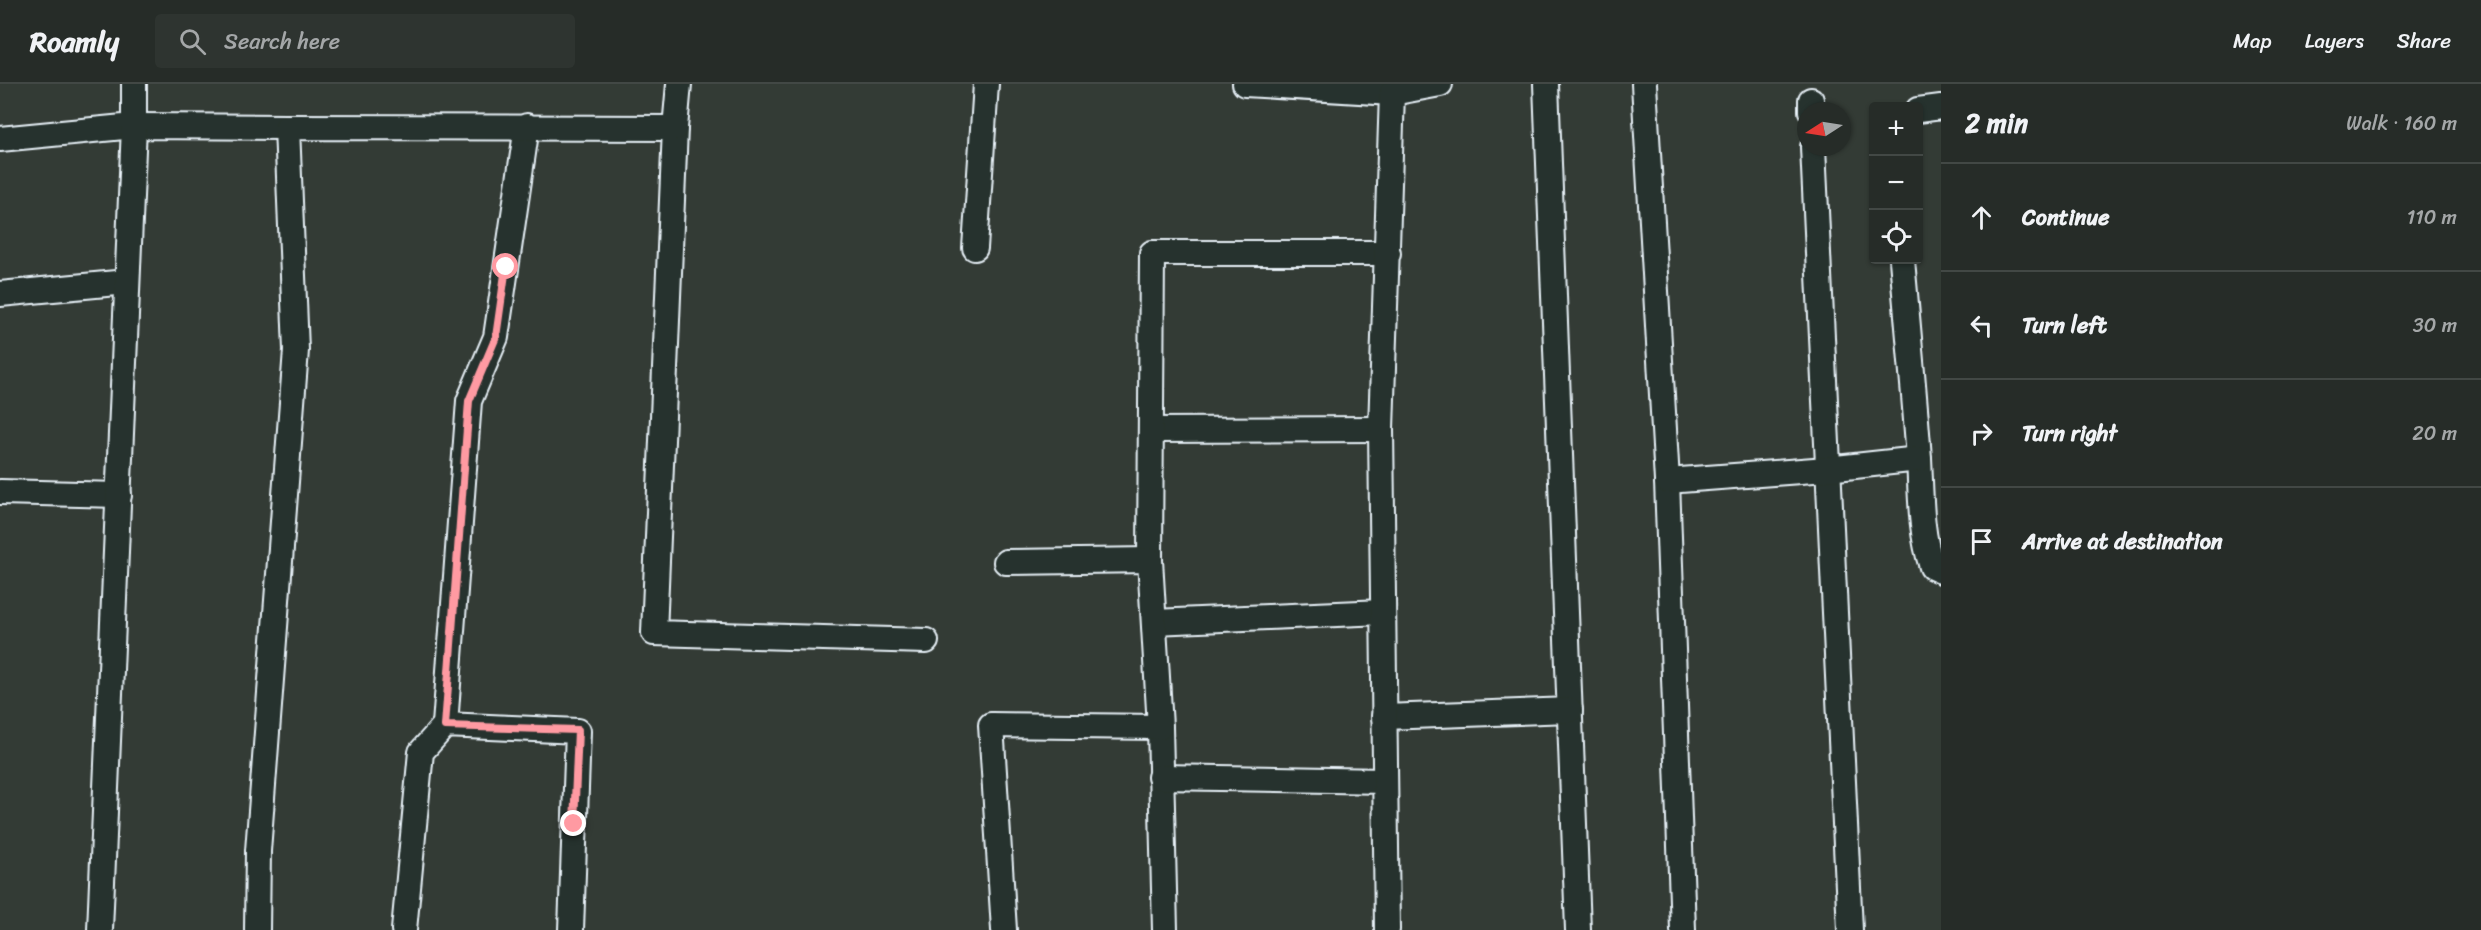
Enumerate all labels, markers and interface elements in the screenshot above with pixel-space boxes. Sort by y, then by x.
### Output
search box [155,14,575,68]
text: Roamly [30,17,119,66]
text: Search here [224,22,340,61]
text: Map [2233,22,2272,60]
text: Layers [2305,22,2364,60]
text: Share [2397,22,2451,60]
icon: search [176,25,209,58]
text: 2 min [1965,100,2028,146]
north arrow [1797,102,1851,156]
map controls [1869,102,1923,264]
button: + [1869,102,1923,156]
text: Walk · 160 m [2346,106,2457,141]
button: − [1869,156,1923,210]
text: Continue [2022,198,2110,237]
text: 110 m [2407,200,2457,235]
icon: ahead [1965,201,1998,234]
button: locate [1869,210,1923,264]
route start [492,253,518,279]
text: Turn left [2022,306,2107,345]
text: 30 m [2413,308,2457,343]
icon: left [1965,309,1998,342]
text: Turn right [2022,414,2117,453]
text: 20 m [2412,416,2457,451]
icon: right [1965,417,1998,450]
text: Arrive at destination [2022,522,2223,561]
icon: arrive [1965,525,1998,558]
route end [560,810,586,836]

